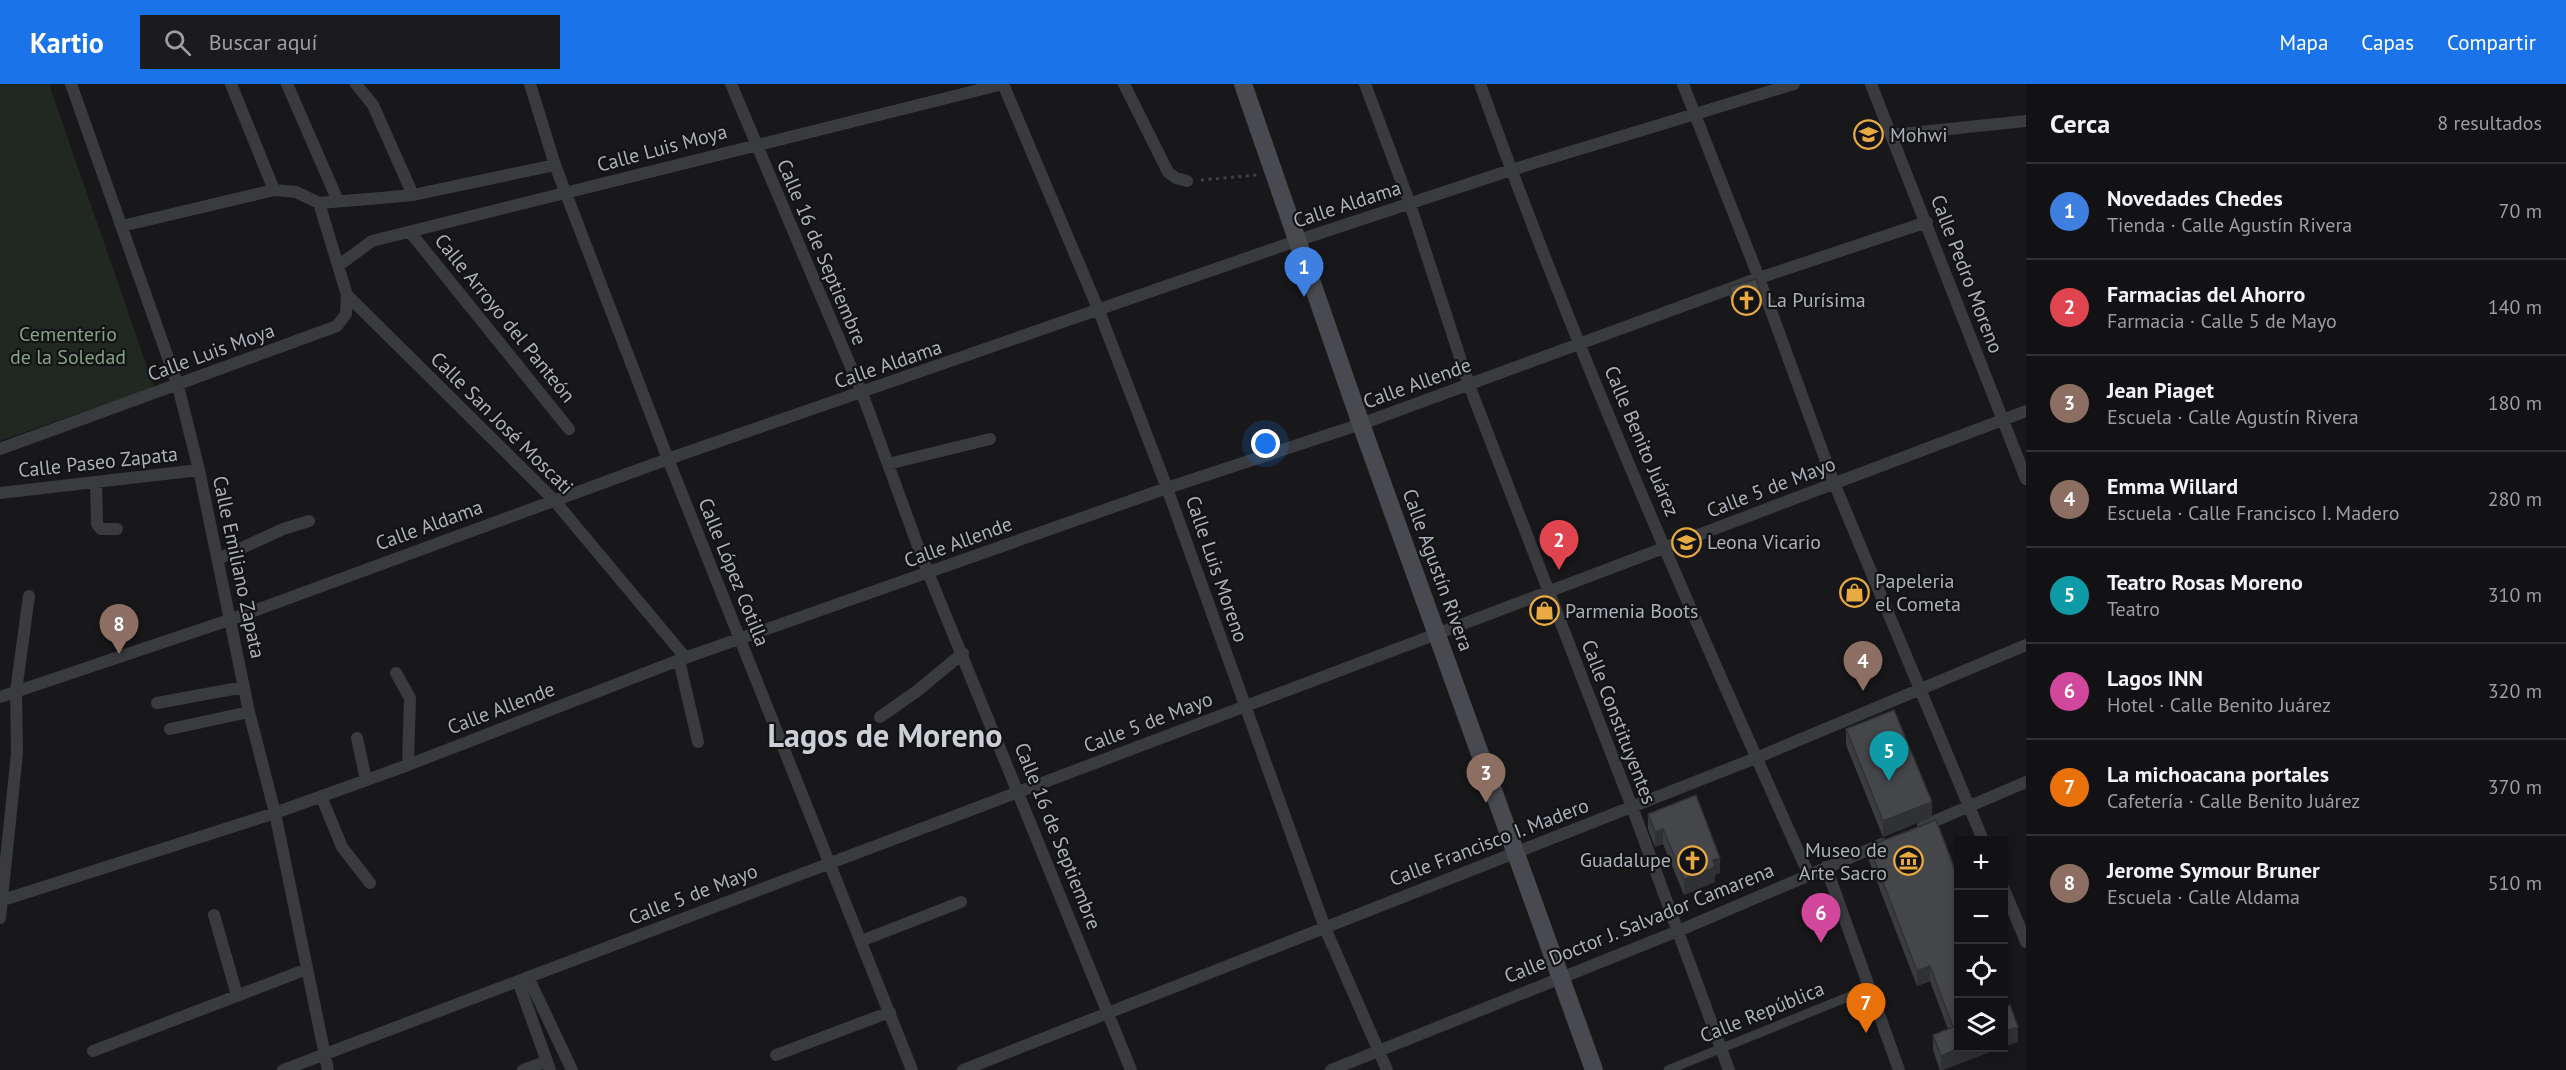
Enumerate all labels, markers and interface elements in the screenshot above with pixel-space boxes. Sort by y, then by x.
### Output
search box [140,15,560,69]
text: Kartio [30,24,104,61]
icon: search [161,26,194,59]
text: Buscar aquí [209,28,317,56]
text: Mapa [2280,29,2328,56]
text: Capas [2361,29,2414,56]
text: Compartir [2447,29,2536,56]
text: Cerca [2050,107,2110,140]
text: 8 resultados [2437,110,2542,136]
street label: Calle Luis Moya [594,118,730,178]
school or university icon: Mohwi [1853,119,1885,151]
place label: Mohwi [1890,122,1948,148]
street label: Calle 16 de Septiembre [771,155,873,349]
street label: Calle Aldama [1290,174,1404,234]
text: Novedades Chedes [2107,184,2283,212]
street label: Calle Pedro Moreno [1925,191,2009,357]
text: 1 [2064,198,2075,224]
text: 70 m [2499,198,2542,224]
text: Tienda · Calle Agustín Rivera [2107,212,2352,238]
street label: Calle Arroyo del Panteón [429,228,581,408]
pin: 1 [1284,248,1324,297]
text: Farmacias del Ahorro [2107,280,2305,308]
church icon: La Purísima [1730,284,1762,316]
place label: La Purísima [1767,287,1866,313]
text: 2 [2064,294,2075,320]
text: 140 m [2488,294,2542,320]
text: Farmacia · Calle 5 de Mayo [2107,308,2337,334]
street label: Calle Luis Moya [144,317,278,387]
park label: Cementerio de la Soledad [10,321,126,370]
street label: Calle Aldama [831,333,945,395]
street label: Calle San José Moscati [425,346,579,500]
street label: Calle Allende [1359,351,1475,415]
street label: Calle Benito Juárez [1599,362,1685,520]
text: Jean Piaget [2107,376,2214,404]
text: 3 [2064,390,2075,416]
text: 180 m [2488,390,2542,416]
text: Escuela · Calle Agustín Rivera [2107,404,2359,430]
your location [1251,429,1280,458]
street label: Calle Paseo Zapata [17,441,179,483]
street label: Calle 5 de Mayo [1703,450,1839,524]
text: Emma Willard [2107,472,2238,500]
street label: Calle Emiliano Zapata [207,473,271,661]
street label: Calle Agustín Rivera [1397,485,1479,655]
text: 4 [2064,486,2075,512]
text: 280 m [2488,486,2542,512]
street label: Calle Luis Moreno [1180,492,1254,646]
street label: Calle Aldama [372,494,486,556]
street label: Calle López Cotilla [692,494,776,650]
text: Escuela · Calle Francisco I. Madero [2107,500,2400,526]
street label: Calle Allende [900,510,1016,574]
pin: 2 [1540,520,1578,570]
school or university icon: Leona Vicario [1670,526,1702,558]
place label: Leona Vicario [1707,529,1821,555]
place label: Papeleria el Cometa [1875,568,1961,617]
text: Teatro Rosas Moreno [2107,568,2303,596]
shop icon: Papeleria el Cometa [1838,577,1870,609]
text: 5 [2064,582,2075,608]
text: 310 m [2488,582,2542,608]
shop icon: Parmenia Boots [1528,595,1560,627]
text: Teatro [2107,596,2160,622]
place label: Parmenia Boots [1565,598,1698,624]
pin: 8 [100,604,138,654]
street label: Calle Constituyentes [1576,636,1662,808]
pin: 4 [1844,642,1882,691]
text: Lagos INN [2107,664,2203,692]
street label: Calle Allende [444,676,558,740]
text: 6 [2064,678,2075,704]
text: 320 m [2488,678,2542,704]
street label: Calle 5 de Mayo [1080,685,1216,759]
text: Hotel · Calle Benito Juárez [2107,692,2331,718]
district label: Lagos de Moreno [768,714,1002,756]
pin: 5 [1870,732,1908,781]
street label: Calle 16 de Septiembre [1009,739,1107,933]
pin: 3 [1466,754,1506,803]
text: La michoacana portales [2107,760,2329,788]
text: 7 [2064,774,2075,800]
text: 370 m [2488,774,2542,800]
text: Cafetería · Calle Benito Juárez [2107,788,2360,814]
street label: Calle Francisco I. Madero [1386,792,1592,892]
map controls [1954,836,2008,1052]
button: + [1954,836,2008,890]
place label: Museo de Arte Sacro [1799,837,1887,886]
church icon: Guadalupe [1676,844,1708,876]
museum icon: Museo de Arte Sacro [1892,845,1924,877]
place label: Guadalupe [1580,847,1671,873]
text: Jerome Symour Bruner [2107,856,2320,884]
street label: Calle 5 de Mayo [625,857,761,931]
street label: Calle Doctor J. Salvador Camarena [1500,857,1778,989]
text: 8 [2064,870,2075,896]
text: 510 m [2488,870,2542,896]
text: Escuela · Calle Aldama [2107,884,2300,910]
button: − [1954,890,2008,944]
pin: 6 [1802,894,1840,943]
button: locate [1954,944,2008,998]
street label: Calle República [1696,975,1828,1049]
pin: 7 [1846,984,1886,1033]
button: layers [1954,998,2008,1052]

